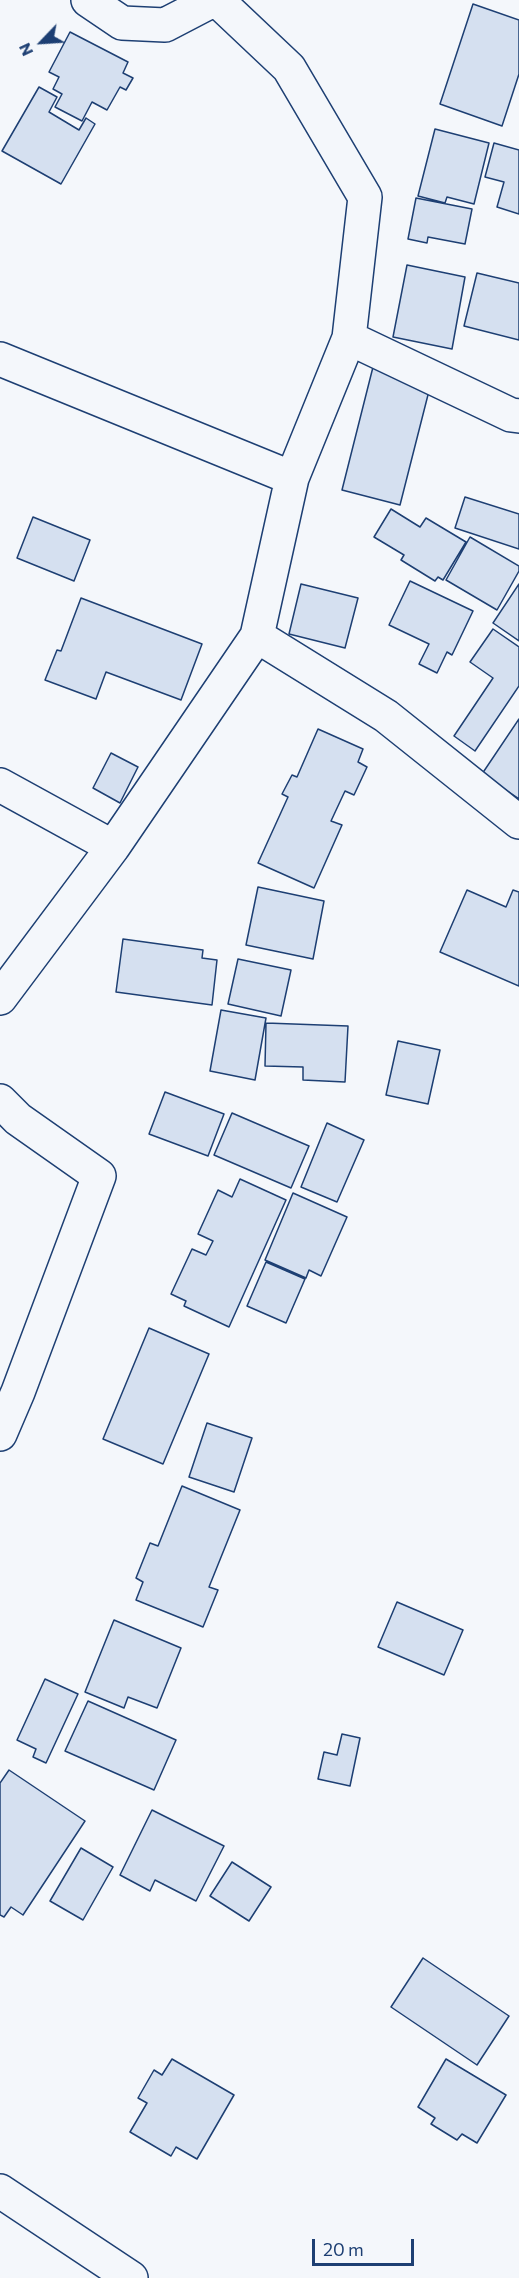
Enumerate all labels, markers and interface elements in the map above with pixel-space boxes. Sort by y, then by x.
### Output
north arrow [12,12,72,72]
text: N [14,40,36,59]
scale bar [315,2227,417,2265]
text: 20 m [323,2238,364,2260]

